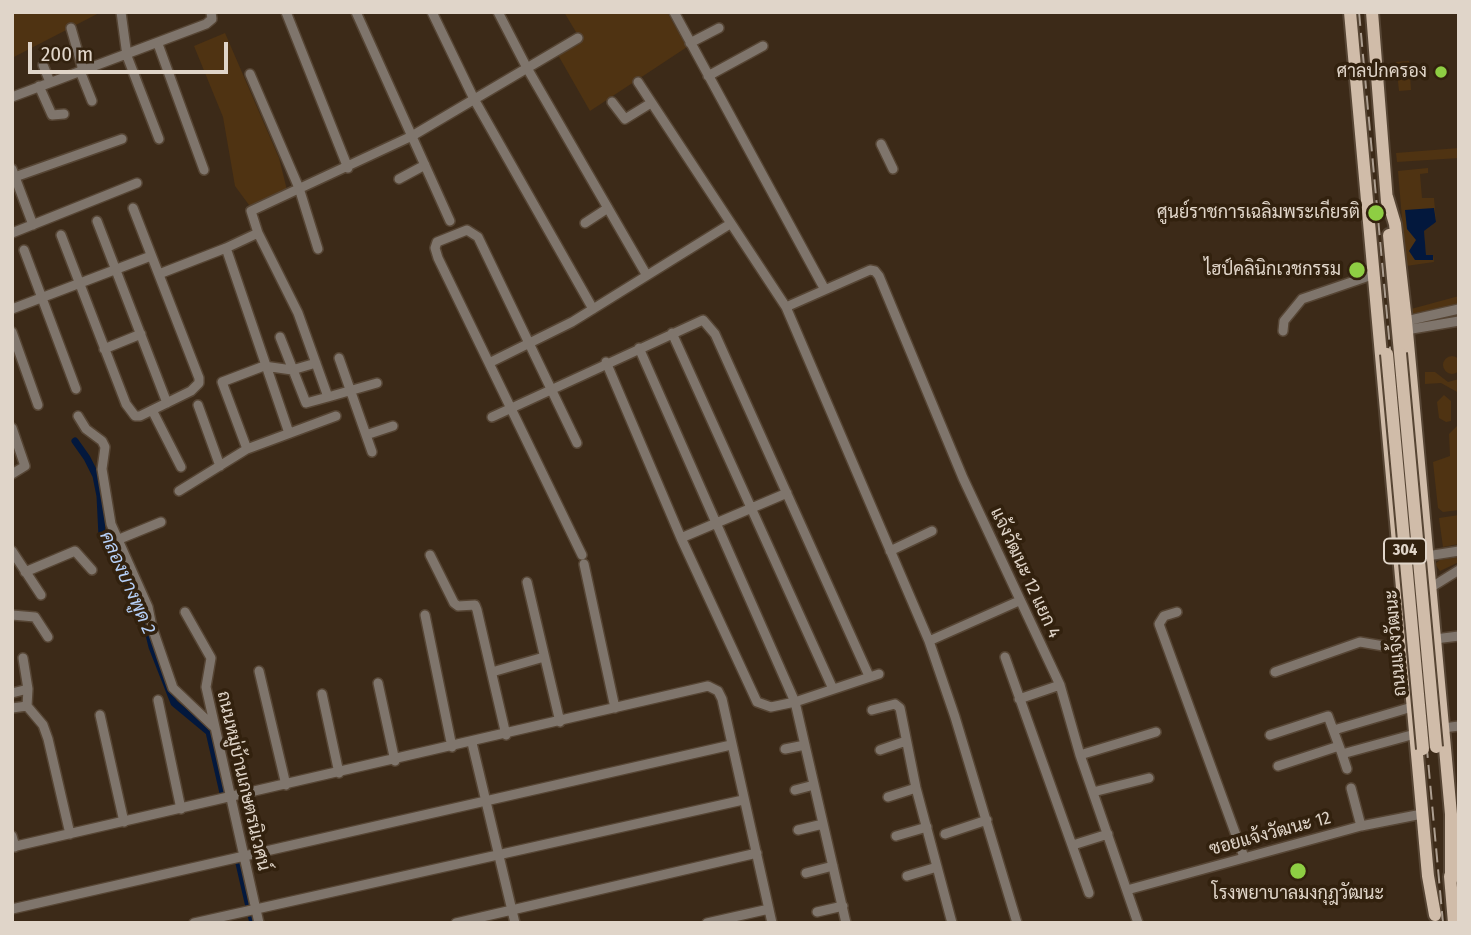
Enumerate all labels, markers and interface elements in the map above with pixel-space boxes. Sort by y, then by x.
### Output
scale bar [32,28,231,72]
text: 200 m [41,41,93,67]
place label: ศาลปกครอง [1337,61,1427,83]
marker: ศาลปกครอง [1433,64,1449,80]
place label: ศูนย์ราชการเฉลิมพระเกียรติ [1157,202,1360,224]
marker: ศูนย์ราชการเฉลิมพระเกียรติ [1366,203,1386,223]
place label: ไฮป์คลินิกเวชกรรม [1204,259,1341,281]
marker: ไฮป์คลินิกเวชกรรม [1347,260,1367,280]
street label: แจ้งวัฒนะ 12 แยก 4 [985,504,1065,642]
water label: คลองบางพูด 2 [94,528,160,638]
road number: 304 [1384,538,1426,564]
street label: ถนนแจ้งวัฒนะ [1381,589,1411,697]
street label: ถนนหมู่บ้านเกษตรนิเวศน์ [212,689,274,873]
street label: ซอยแจ้งวัฒนะ 12 [1207,807,1333,861]
marker: โรงพยาบาลมงกุฎวัฒนะ [1288,861,1308,881]
place label: โรงพยาบาลมงกุฎวัฒนะ [1212,883,1384,905]

